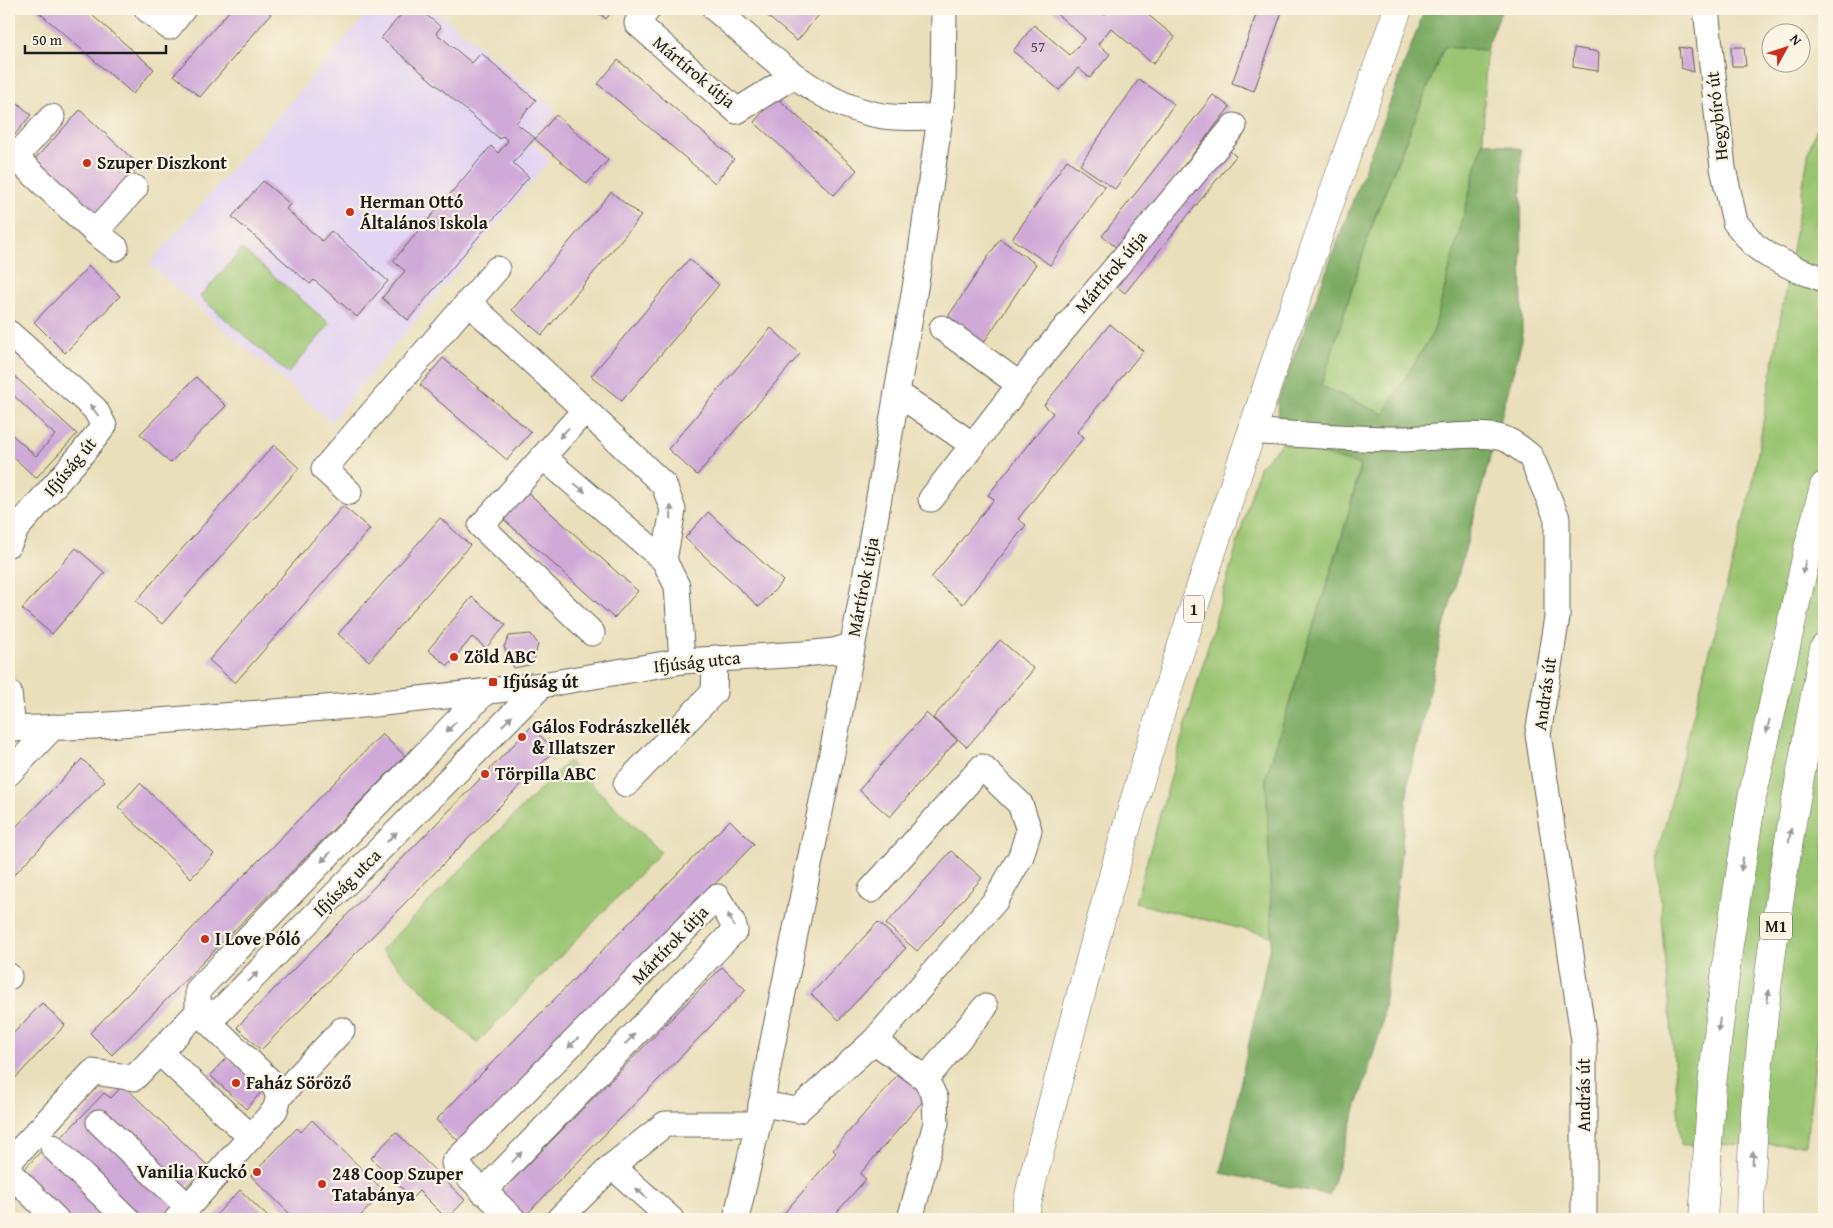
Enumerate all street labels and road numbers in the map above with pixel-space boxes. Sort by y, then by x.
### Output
street label: Mártírok útja [647,29,742,115]
street label: Hegybíró út [1698,70,1735,162]
street label: Mártírok útja [1068,224,1154,319]
street label: Ifjúság út [37,430,103,502]
street label: Mártírok útja [840,534,885,639]
road number: 1 [1184,596,1204,622]
street label: Ifjúság utca [652,643,742,679]
street label: András út [1526,655,1563,732]
street label: Ifjúság utca [306,842,387,923]
street label: Mártírok útja [625,899,715,990]
road number: M1 [1760,912,1792,939]
street label: András út [1570,1057,1597,1132]

